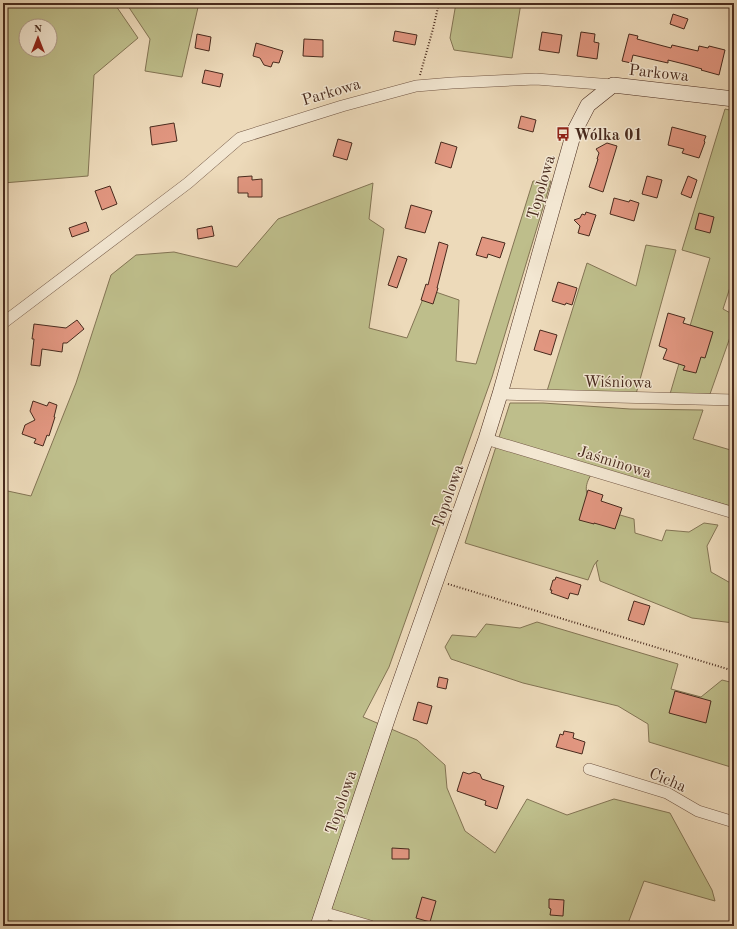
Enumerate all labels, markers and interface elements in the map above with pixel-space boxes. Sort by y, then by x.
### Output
north arrow [18,18,58,58]
text: N [34,24,43,35]
street label: Parkowa [628,63,690,85]
street label: Parkowa [300,76,363,109]
bus stop icon: Wólka 01 [555,126,571,142]
place label: Wólka 01 [574,128,643,144]
street label: Topolowa [525,153,559,222]
street label: Wiśniowa [584,374,652,392]
street label: Jaśminowa [575,444,653,482]
street label: Topolowa [431,463,467,531]
street label: Cicha [646,766,688,796]
street label: Topolowa [324,769,360,837]

